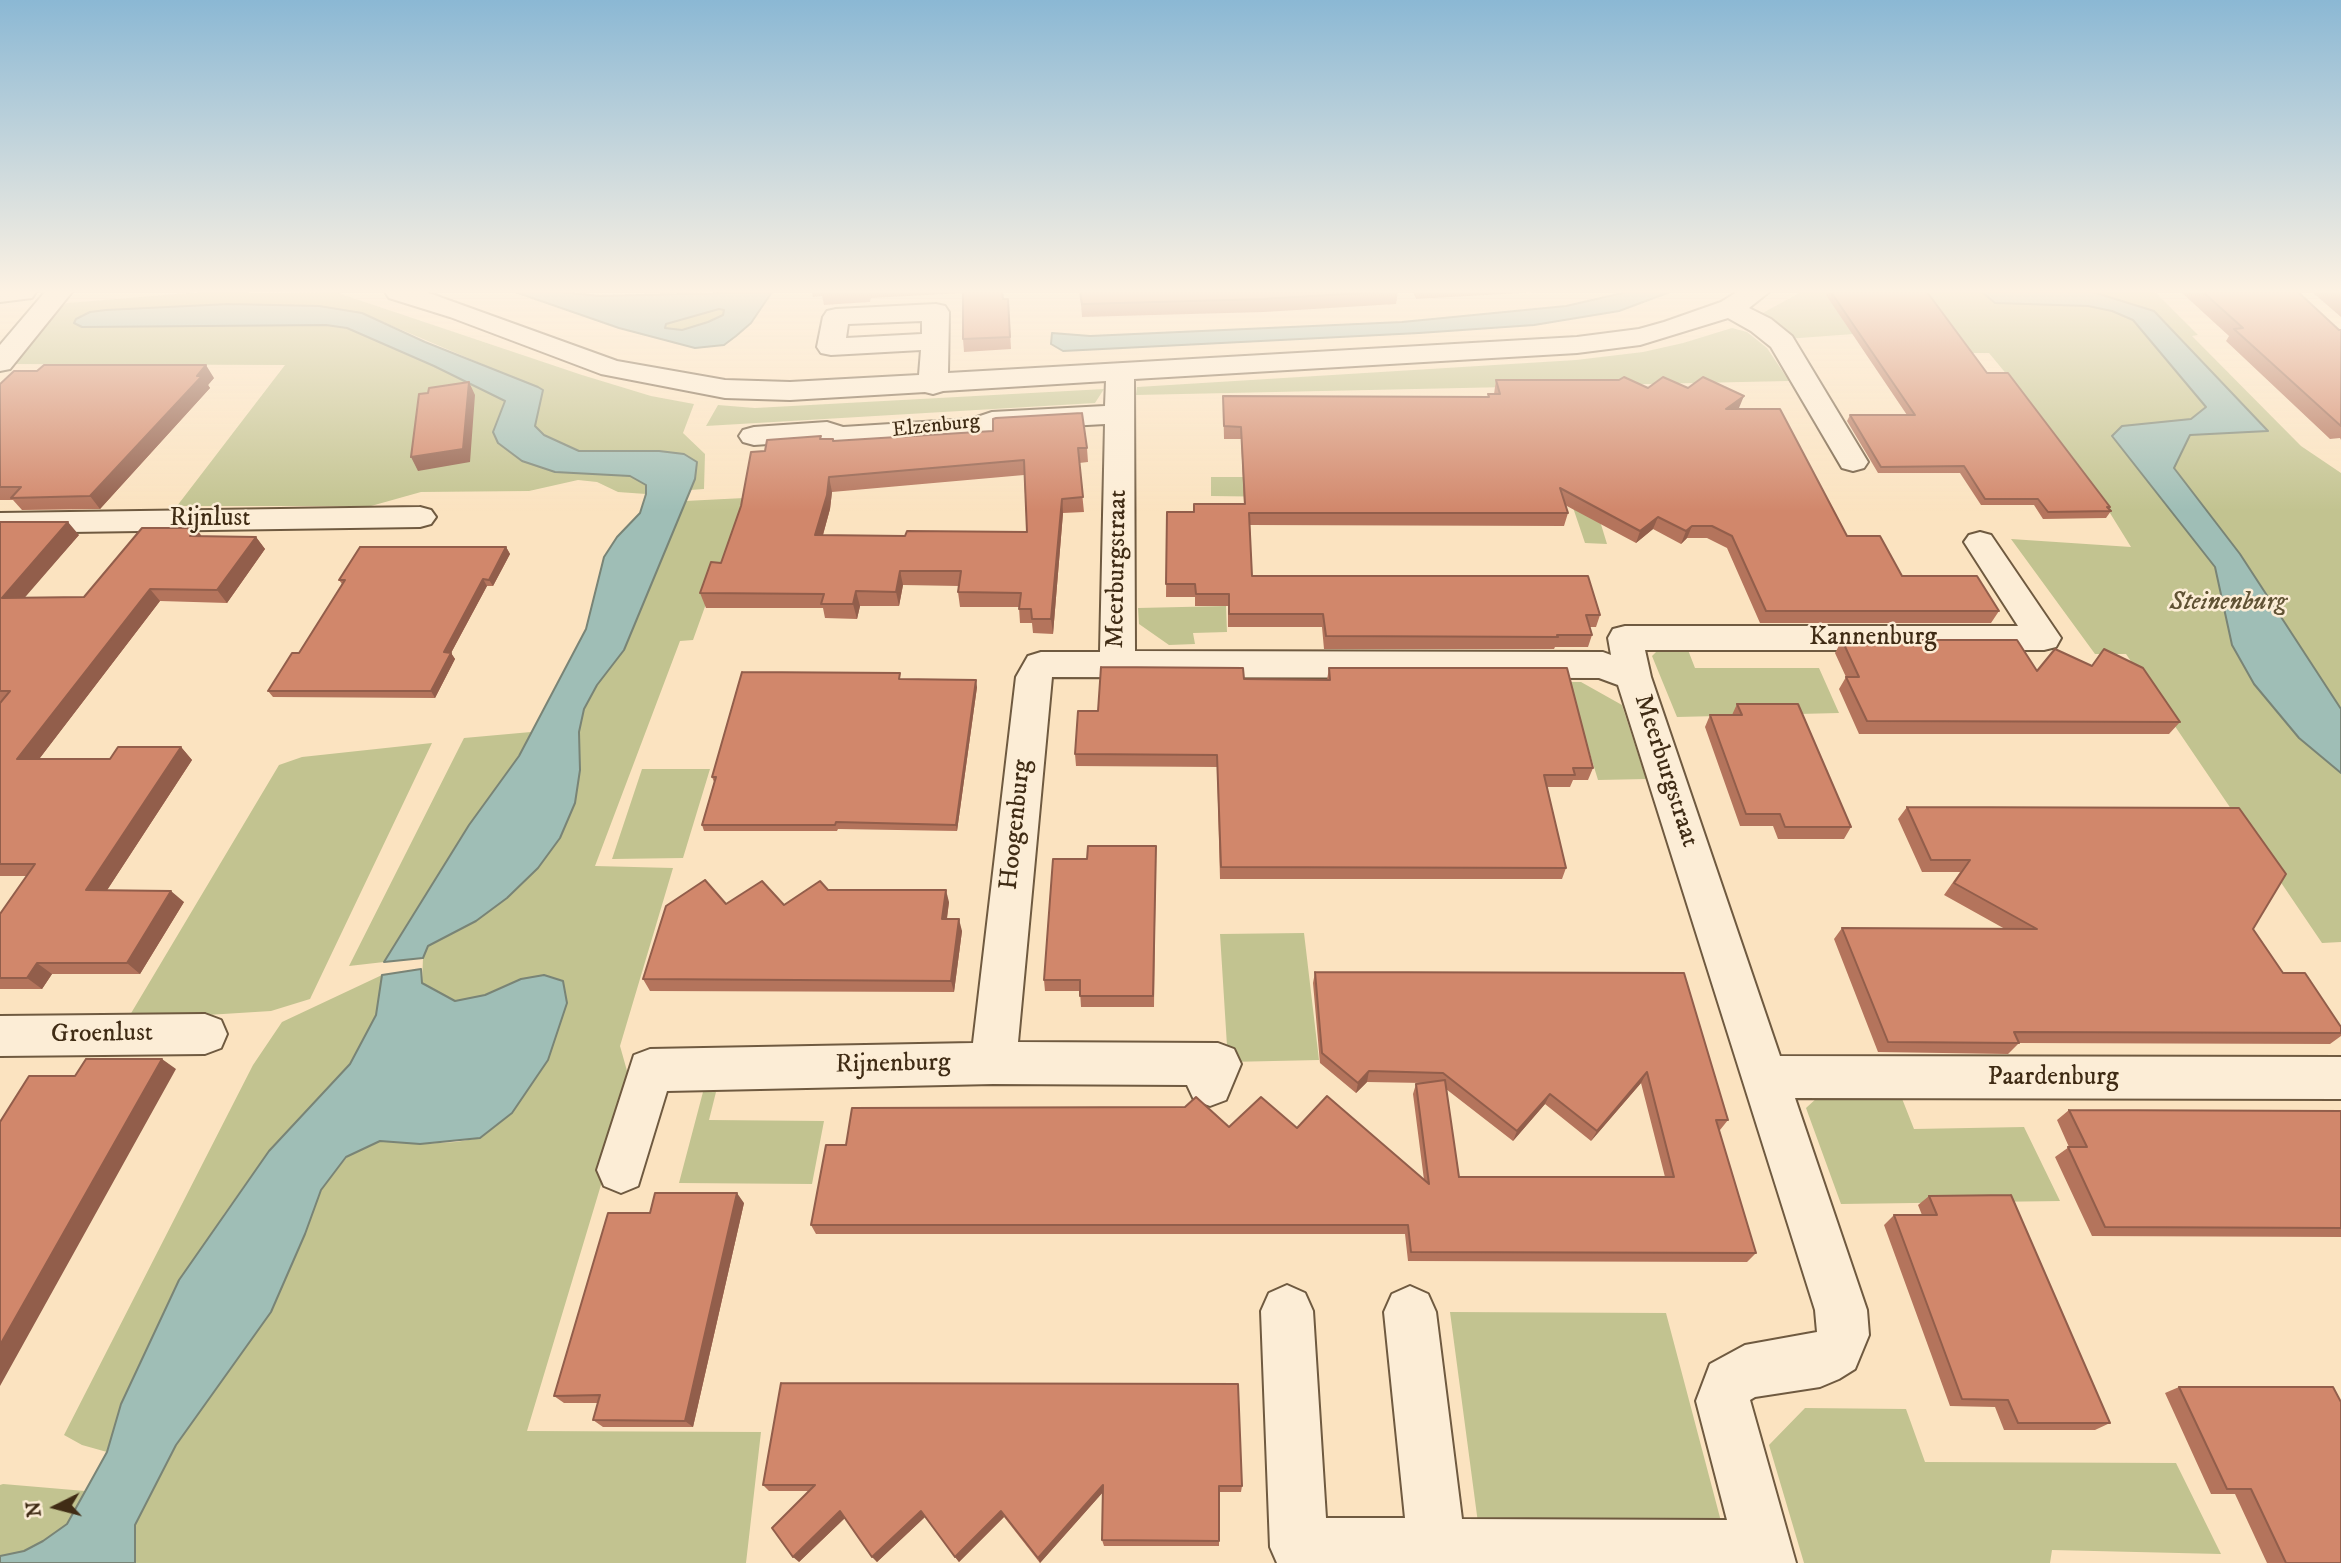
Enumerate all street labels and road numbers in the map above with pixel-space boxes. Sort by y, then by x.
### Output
street label: Elzenburg [891,410,981,444]
street label: Meerburgstraat [1101,489,1135,649]
street label: Rijnlust [169,504,251,536]
street label: Kannenburg [1809,623,1937,655]
street label: Meerburgstraat [1626,691,1704,851]
street label: Hoogenburg [995,758,1039,892]
street label: Groenlust [51,1019,153,1051]
street label: Rijnenburg [835,1048,951,1082]
street label: Paardenburg [1987,1063,2119,1095]

